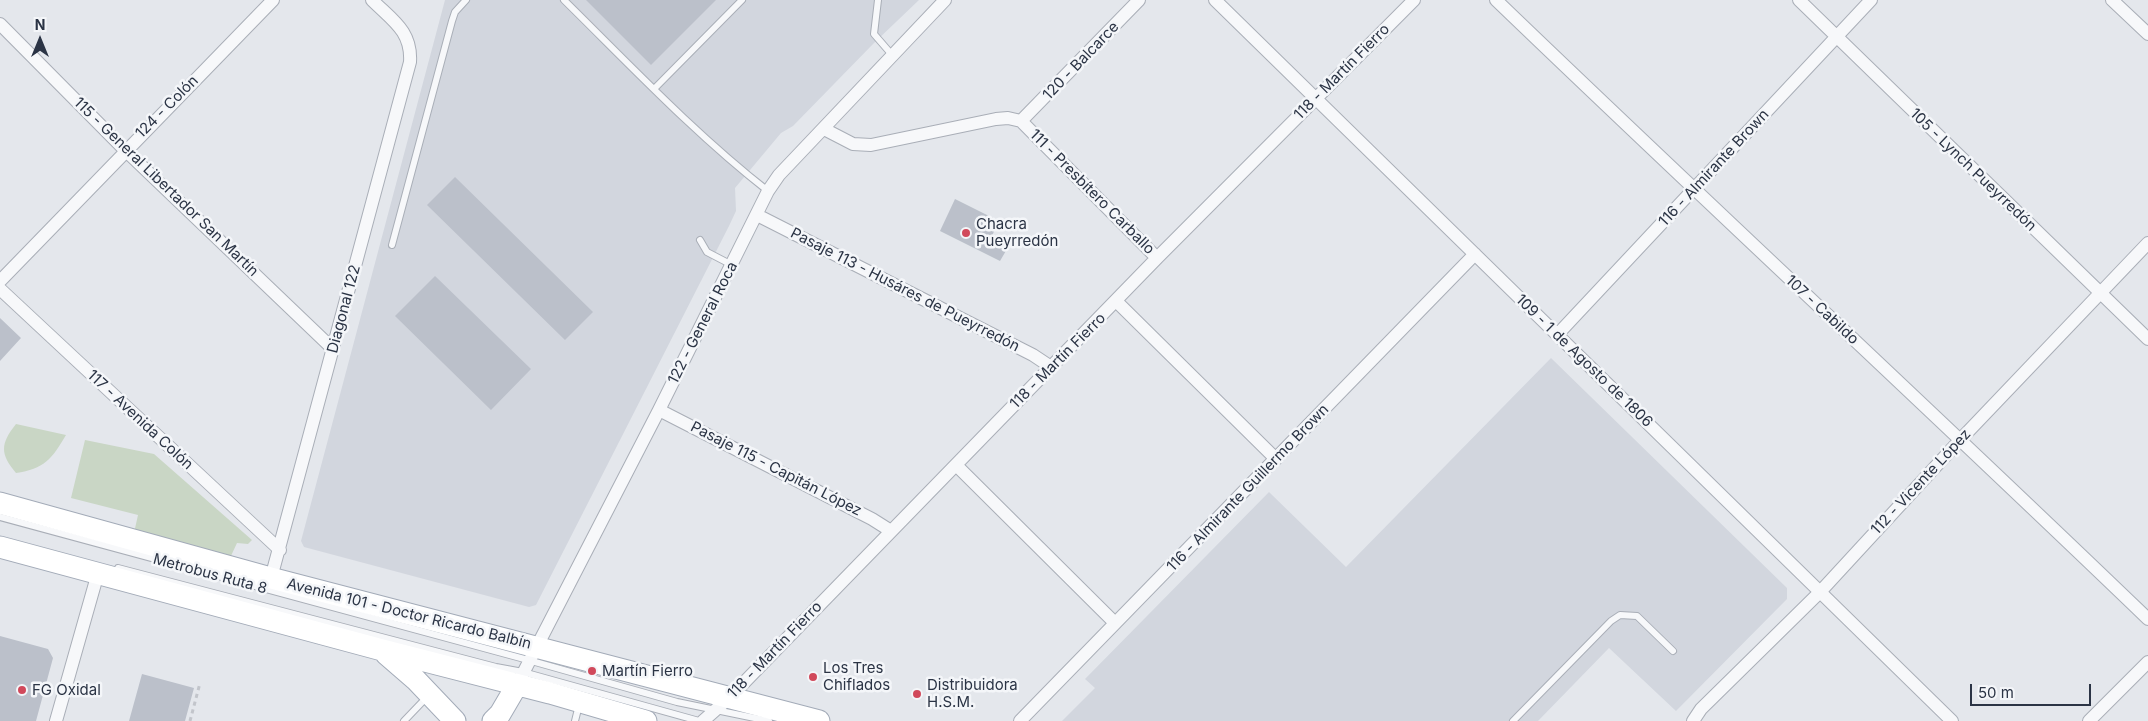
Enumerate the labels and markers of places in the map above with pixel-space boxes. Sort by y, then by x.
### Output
place label: Chacra Pueyrredón [976,215,1058,250]
marker: Chacra Pueyrredón [960,227,972,239]
place label: Los Tres Chiflados [823,659,890,694]
place label: Martín Fierro [602,662,693,680]
marker: Martín Fierro [586,665,598,677]
marker: Los Tres Chiflados [807,671,819,683]
place label: Distribuidora H.S.M. [927,676,1018,711]
place label: FG Oxidal [32,681,101,699]
marker: FG Oxidal [16,684,28,696]
marker: Distribuidora H.S.M. [911,688,923,700]

